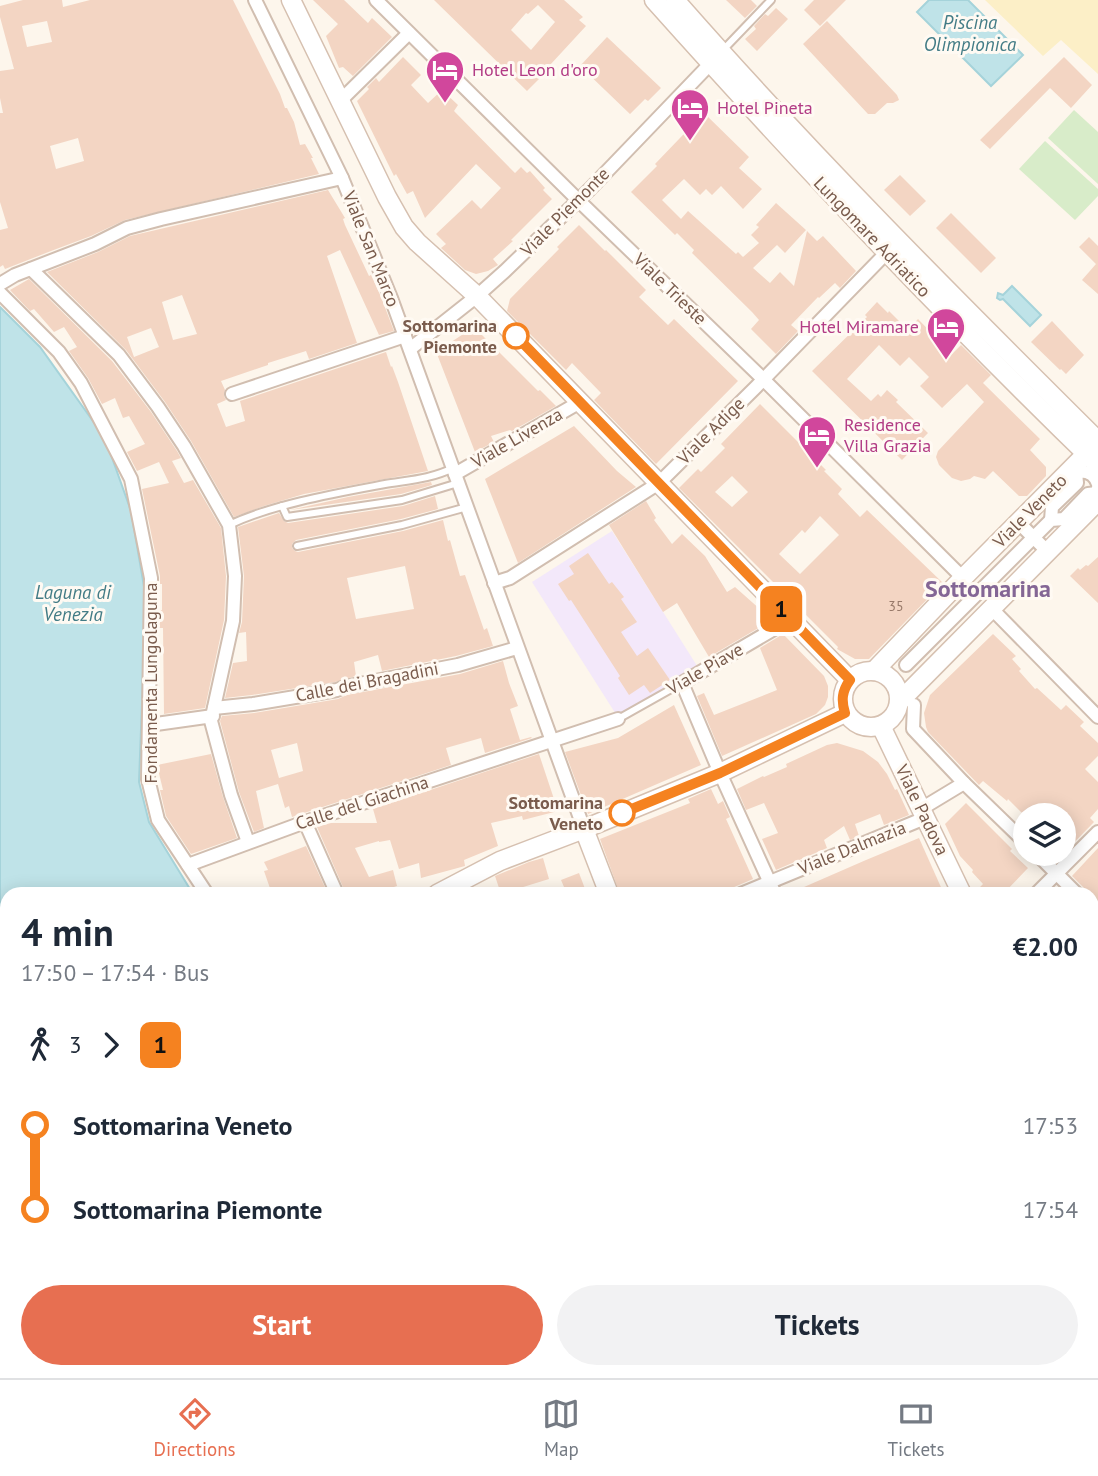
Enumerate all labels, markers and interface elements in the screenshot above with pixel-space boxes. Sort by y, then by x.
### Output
water label: Piscina Olimpionica [924,10,1017,56]
hotel icon: Hotel Leon d'oro [424,49,466,104]
place label: Hotel Leon d'oro [472,58,598,81]
hotel icon: Hotel Pineta [669,87,711,142]
place label: Hotel Pineta [717,96,813,119]
street label: Viale Piemonte [515,162,614,262]
street label: Lungomare Adriatico [809,171,936,302]
street label: Viale San Marco [337,187,405,310]
street label: Viale Trieste [628,247,712,329]
hotel icon: Hotel Miramare [925,306,967,361]
place label: Sottomarina Piemonte [402,314,497,358]
place label: Hotel Miramare [799,315,919,338]
marker: Sottomarina Piemonte [503,323,529,349]
street label: Viale Adige [671,392,749,470]
street label: Viale Livenza [466,402,567,473]
place label: Residence Villa Grazia [843,413,931,457]
hotel icon: Residence Villa Grazia [796,414,838,469]
street label: Viale Veneto [987,469,1072,553]
district label: Sottomarina [925,573,1051,604]
water label: Laguna di Venezia [35,580,112,626]
street label: Fondamenta Lungolaguna [139,583,162,784]
line badge: 1 [758,586,804,632]
text: 1 [774,593,788,624]
house number: 35 [888,597,904,615]
street label: Viale Piave [661,637,747,700]
street label: Calle dei Bragadini [293,656,440,707]
street label: Viale Padova [890,760,954,859]
street label: Calle del Giachina [292,770,431,835]
place label: Sottomarina Veneto [508,791,603,835]
marker: Sottomarina Veneto [609,800,635,826]
map controls [1013,803,1076,866]
button: layers [1013,803,1076,866]
street label: Viale Dalmazia [794,815,909,880]
text: 4 min [21,907,114,956]
text: €2.00 [1013,930,1078,963]
text: 17:50 – 17:54 · Bus [21,958,209,987]
icon: walk [21,1026,59,1064]
icon: forward [92,1026,130,1064]
text: 1 [154,1029,167,1060]
text: 3 [69,1030,82,1059]
text: Sottomarina Veneto [73,1109,293,1142]
text: 17:53 [1023,1111,1078,1140]
text: Sottomarina Piemonte [73,1193,322,1226]
text: 17:54 [1023,1195,1078,1224]
button: Start [21,1285,543,1365]
button: Tickets [557,1285,1078,1365]
tab: Directions [153,1395,236,1461]
tab: Map [542,1395,580,1461]
tab: Tickets [887,1395,945,1461]

